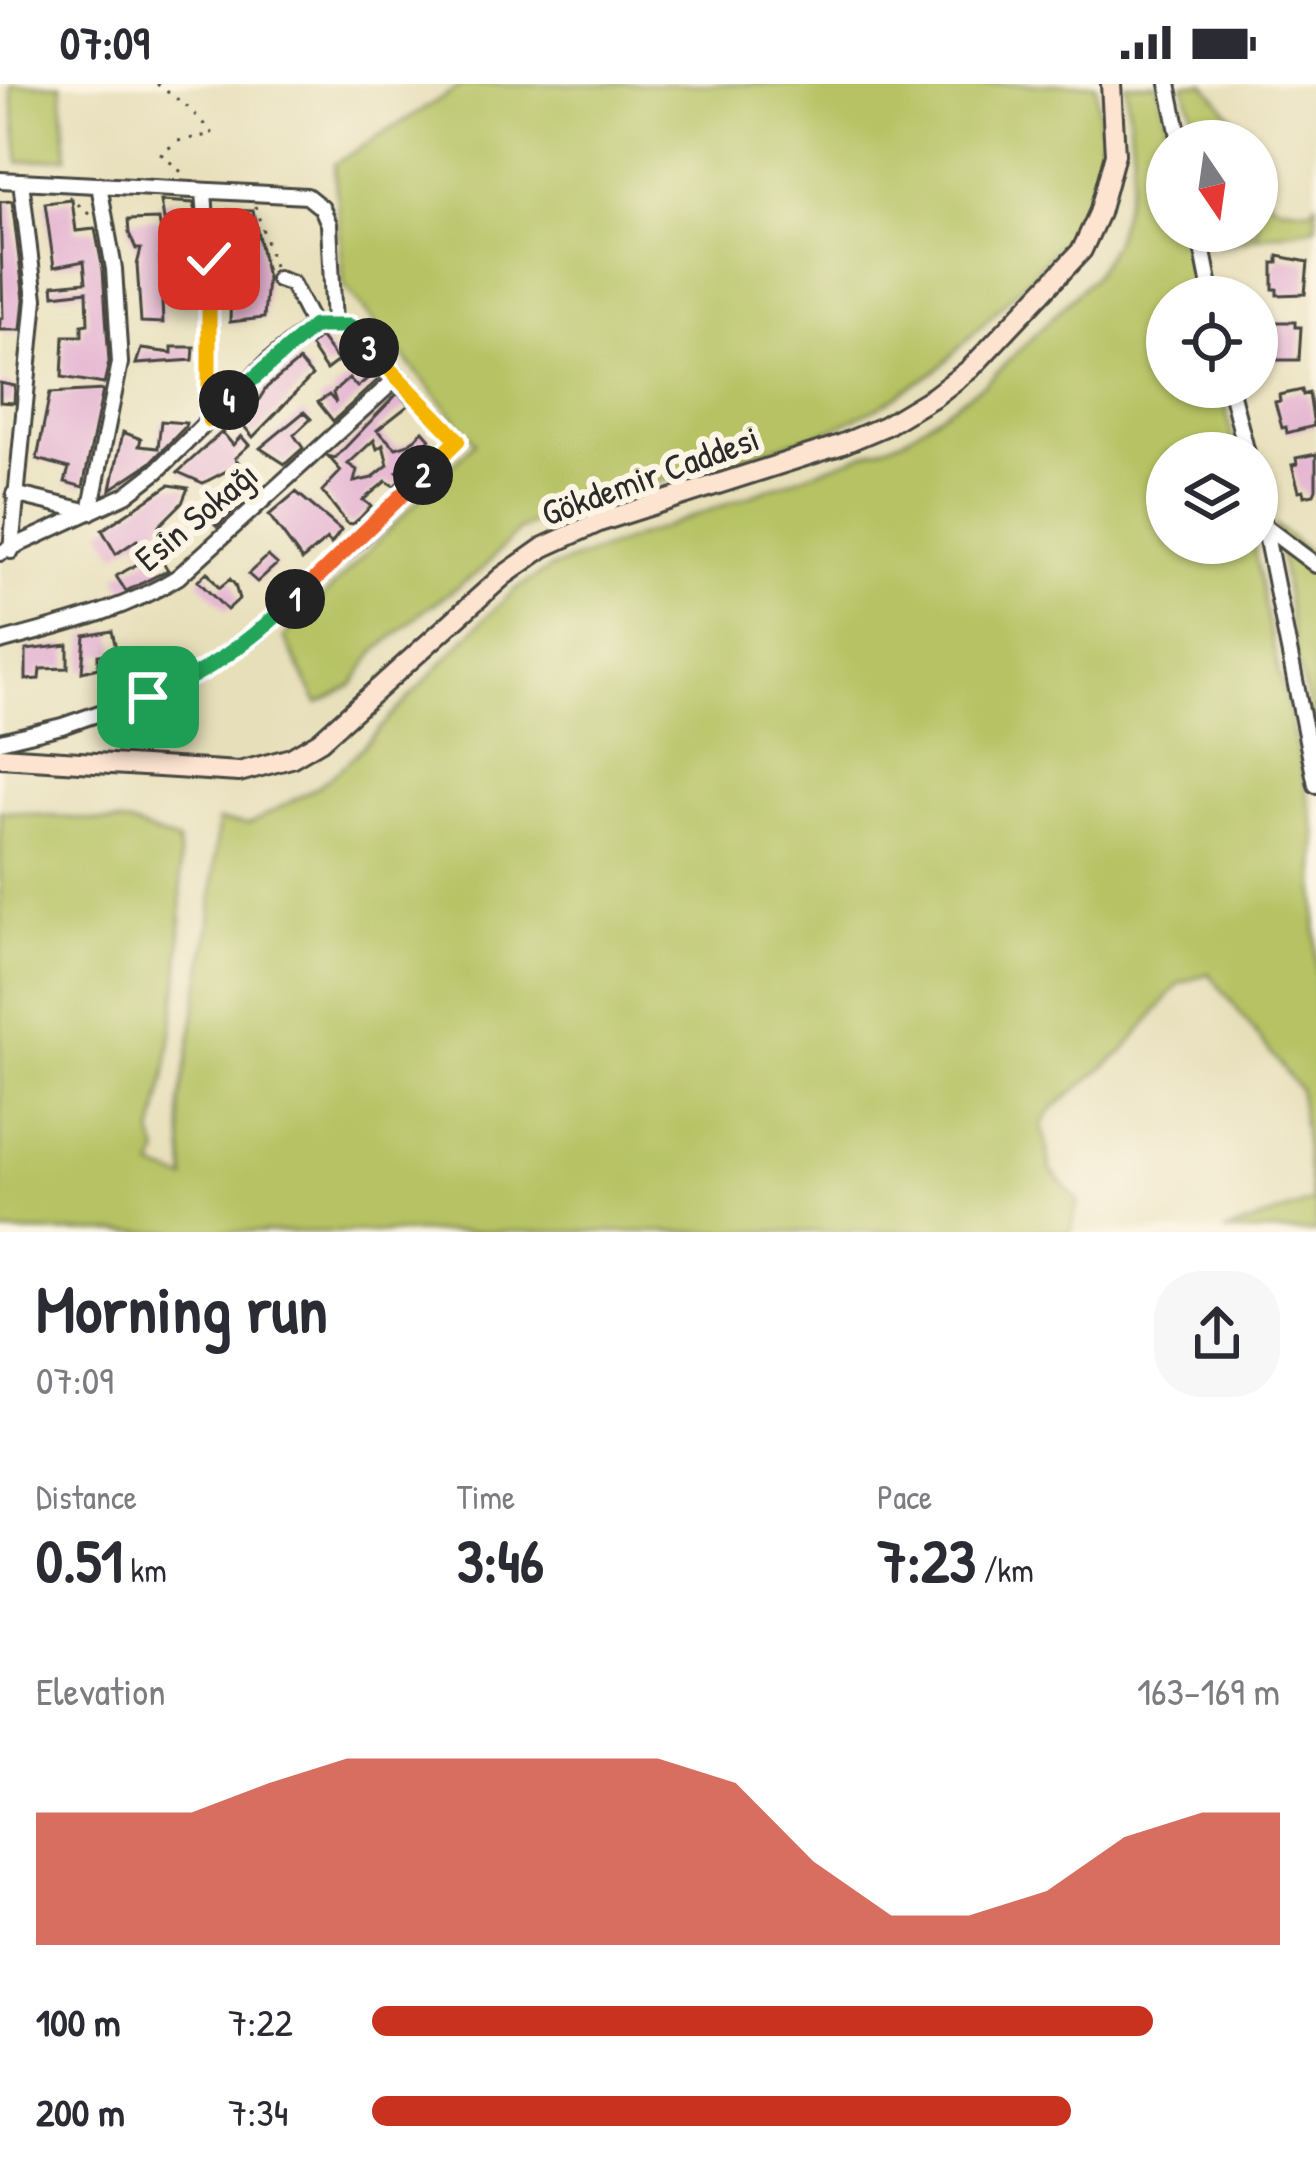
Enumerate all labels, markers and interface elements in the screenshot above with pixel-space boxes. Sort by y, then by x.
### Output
text: 07:09 [60,12,150,73]
north arrow [1146,120,1278,252]
map controls [1146,120,1278,564]
pin [158,208,260,310]
icon: check [176,226,242,292]
button: locate [1146,276,1278,408]
pin: 3 [339,318,399,378]
text: 3 [362,326,376,370]
pin: 4 [199,370,259,430]
text: 4 [223,378,235,422]
street label: Gökdemir Caddesi [534,413,765,537]
button: layers [1146,432,1278,564]
pin: 2 [393,445,453,505]
street label: Esin Sokağı [124,450,268,581]
text: 2 [415,453,431,497]
pin: 1 [265,569,325,629]
text: 1 [289,577,301,621]
pin [97,646,199,748]
icon: arrive [115,664,181,730]
text: Morning run [36,1263,328,1353]
button: share [1154,1271,1280,1397]
text: 07:09 [36,1353,114,1406]
text: Distance [36,1475,137,1519]
text: Time [457,1475,515,1519]
text: Pace [877,1475,932,1519]
text: 0.51 [36,1519,123,1601]
text: 3:46 [457,1519,544,1601]
text: 7:23 [877,1519,976,1601]
text: km [123,1548,167,1592]
text: /km [976,1548,1034,1592]
text: Elevation [36,1664,166,1717]
text: 163–169 m [1137,1664,1280,1717]
text: 100 m [36,1995,121,2048]
text: 7:22 [228,1995,293,2048]
text: 200 m [36,2085,125,2138]
text: 7:34 [228,2085,288,2138]

